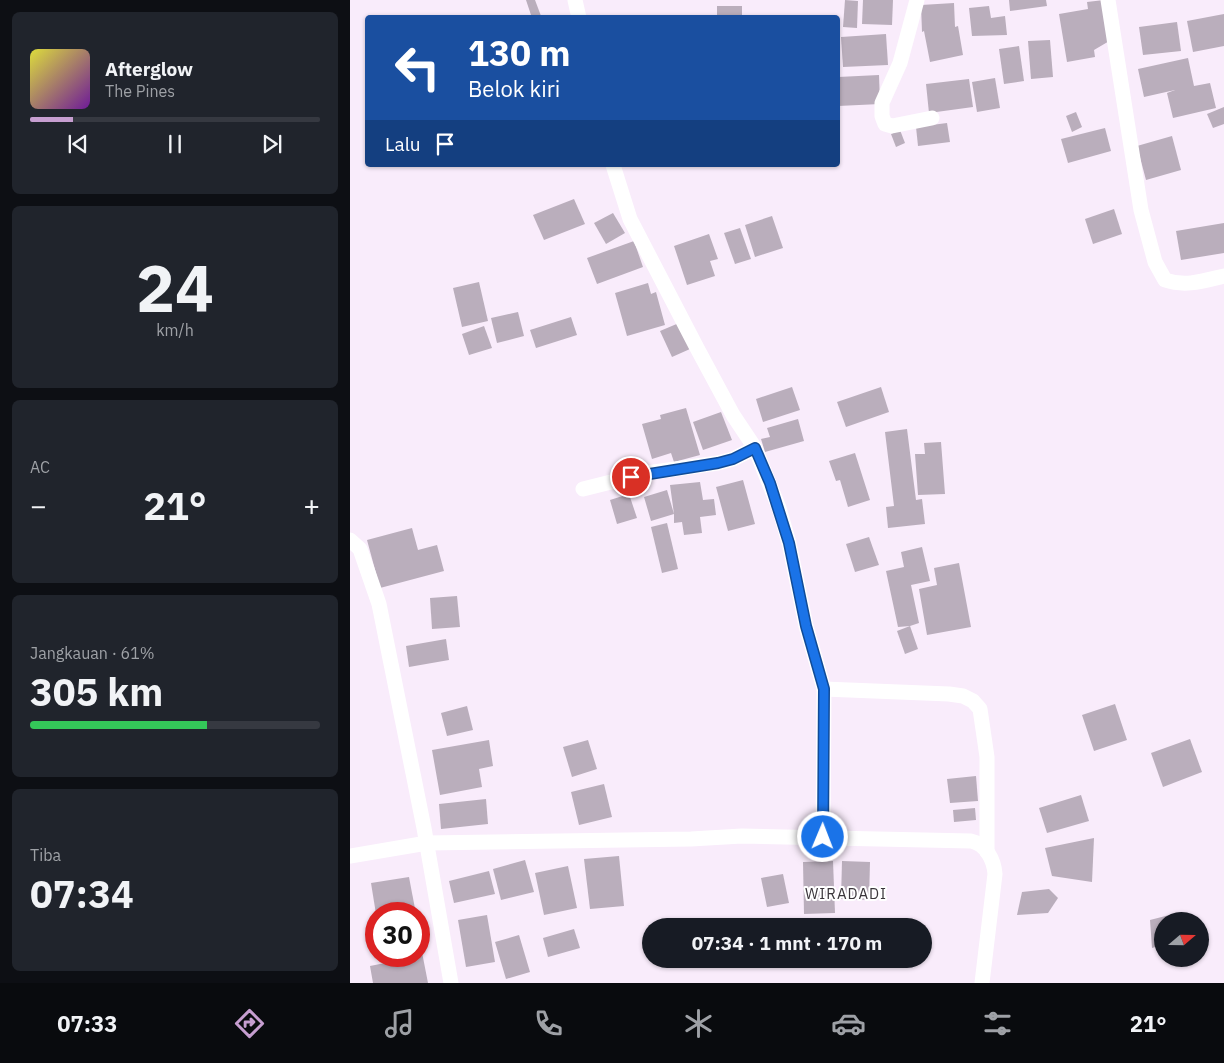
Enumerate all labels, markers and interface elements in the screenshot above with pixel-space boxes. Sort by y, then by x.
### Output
text: 130 m [468,30,571,76]
icon: left [385,35,450,100]
text: Afterglow [105,57,193,81]
text: Belok kiri [468,74,560,103]
text: The Pines [105,81,175,101]
icon: previous [64,130,92,158]
icon: pause [161,130,189,158]
icon: next [258,130,286,158]
icon: arrive [431,130,459,158]
text: Lalu [385,132,421,156]
text: 24 [136,245,214,330]
text: km/h [156,320,194,340]
pin [610,456,652,498]
text: AC [30,457,50,477]
icon: arrive [617,463,645,491]
text: 21° [143,481,207,530]
text: − [30,487,47,524]
text: + [303,487,320,524]
text: Jangkauan · 61% [30,643,155,663]
text: 305 km [30,667,163,716]
position arrow [796,810,848,862]
text: Tiba [30,845,61,865]
text: 07:34 [30,869,134,918]
district label: WIRADADI [805,884,887,903]
speed limit sign: 30 [365,902,430,967]
north arrow [1154,912,1209,968]
map controls [1154,912,1209,967]
text: 07:34 · 1 mnt · 170 m [692,931,882,955]
icon: directions [232,1006,267,1041]
icon: music [382,1006,417,1041]
icon: phone [531,1006,566,1041]
icon: climate [681,1006,716,1041]
icon: car [831,1006,866,1041]
icon: filters [980,1006,1015,1041]
text: 07:33 [57,1009,117,1038]
text: 21° [1130,1009,1167,1038]

